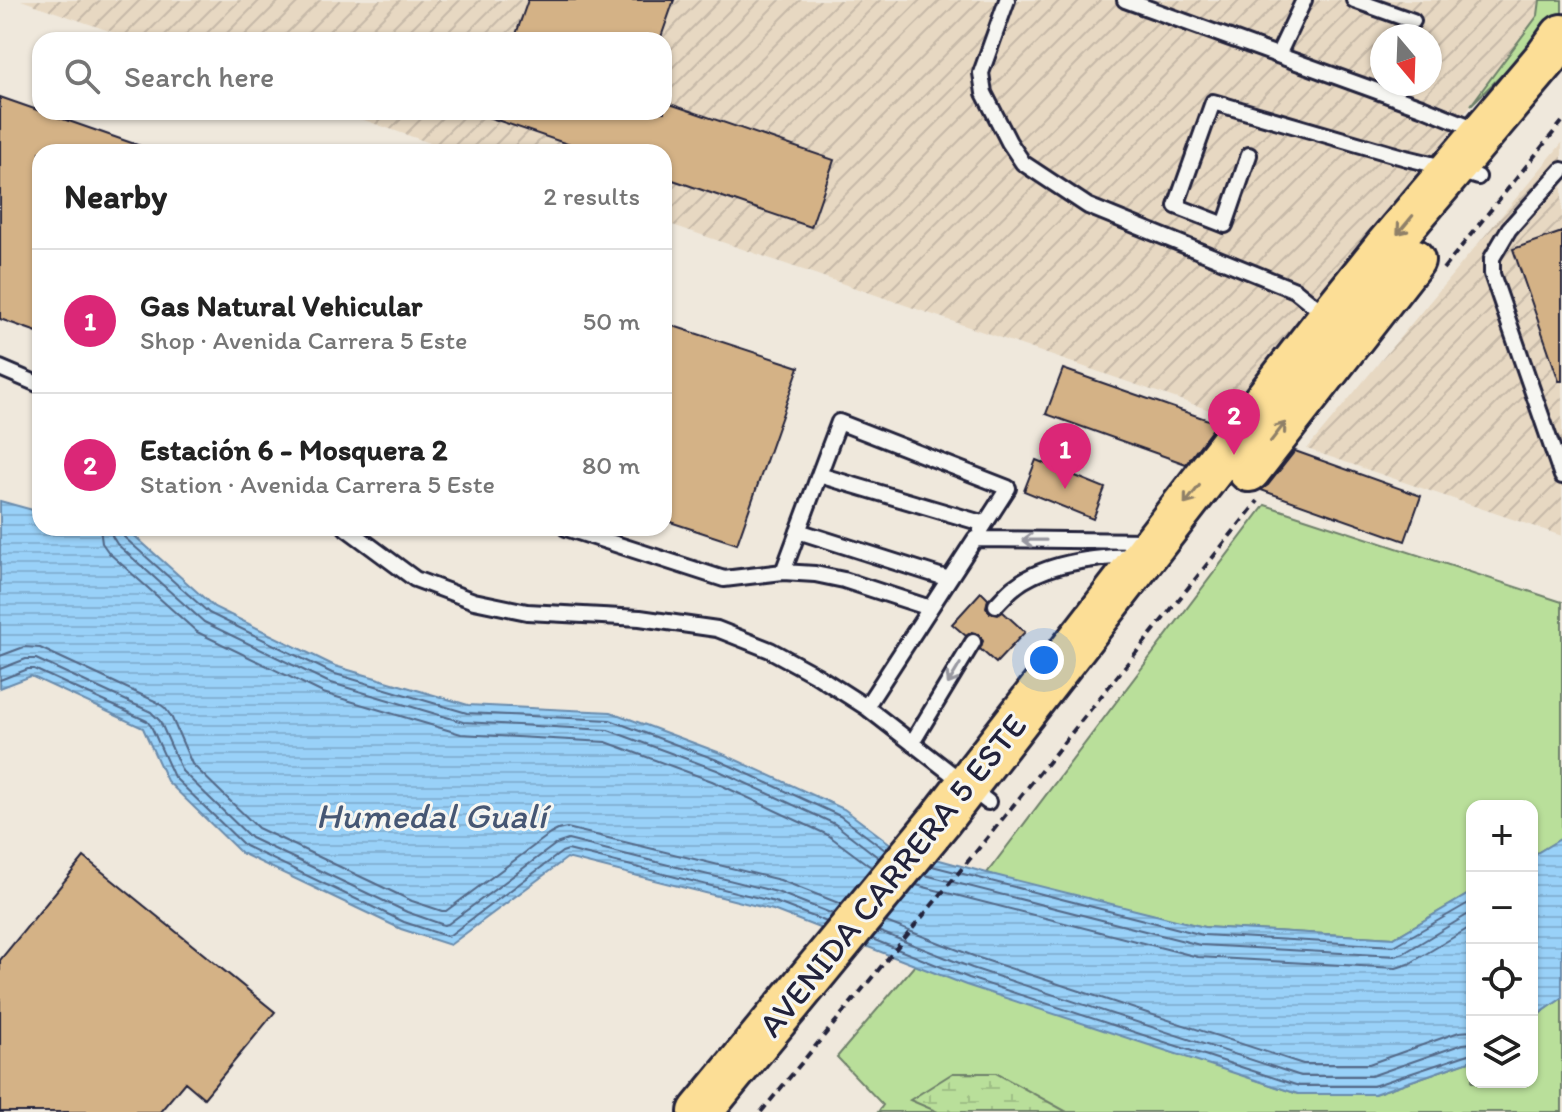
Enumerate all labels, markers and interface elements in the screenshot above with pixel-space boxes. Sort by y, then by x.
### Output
north arrow [1370,24,1442,96]
search box [32,32,672,120]
icon: search [60,54,104,98]
text: Search here [124,58,274,95]
text: Nearby [64,176,167,217]
text: 2 results [543,180,640,212]
one-way arrow [1396,214,1414,235]
text: Gas Natural Vehicular [140,287,422,324]
text: 1 [84,305,96,337]
text: 50 m [583,305,640,337]
text: Shop · Avenida Carrera 5 Este [140,324,467,356]
pin: 2 [1208,389,1260,455]
one-way arrow [1270,422,1287,443]
pin: 1 [1039,423,1091,489]
text: Estación 6 - Mosquera 2 [140,431,448,468]
text: 2 [83,449,97,481]
text: 80 m [582,449,640,481]
text: Station · Avenida Carrera 5 Este [140,468,495,500]
one-way arrow [1183,484,1200,505]
one-way arrow [1021,532,1048,548]
your location [1024,640,1064,680]
one-way arrow [946,662,962,685]
street label: AVENIDA CARRERA 5 ESTE [750,706,1035,1045]
water label: Humedal Gualí [316,794,552,837]
map controls [1466,800,1538,1088]
button: + [1466,800,1538,872]
button: − [1466,872,1538,944]
button: locate [1466,944,1538,1016]
button: layers [1466,1016,1538,1088]

